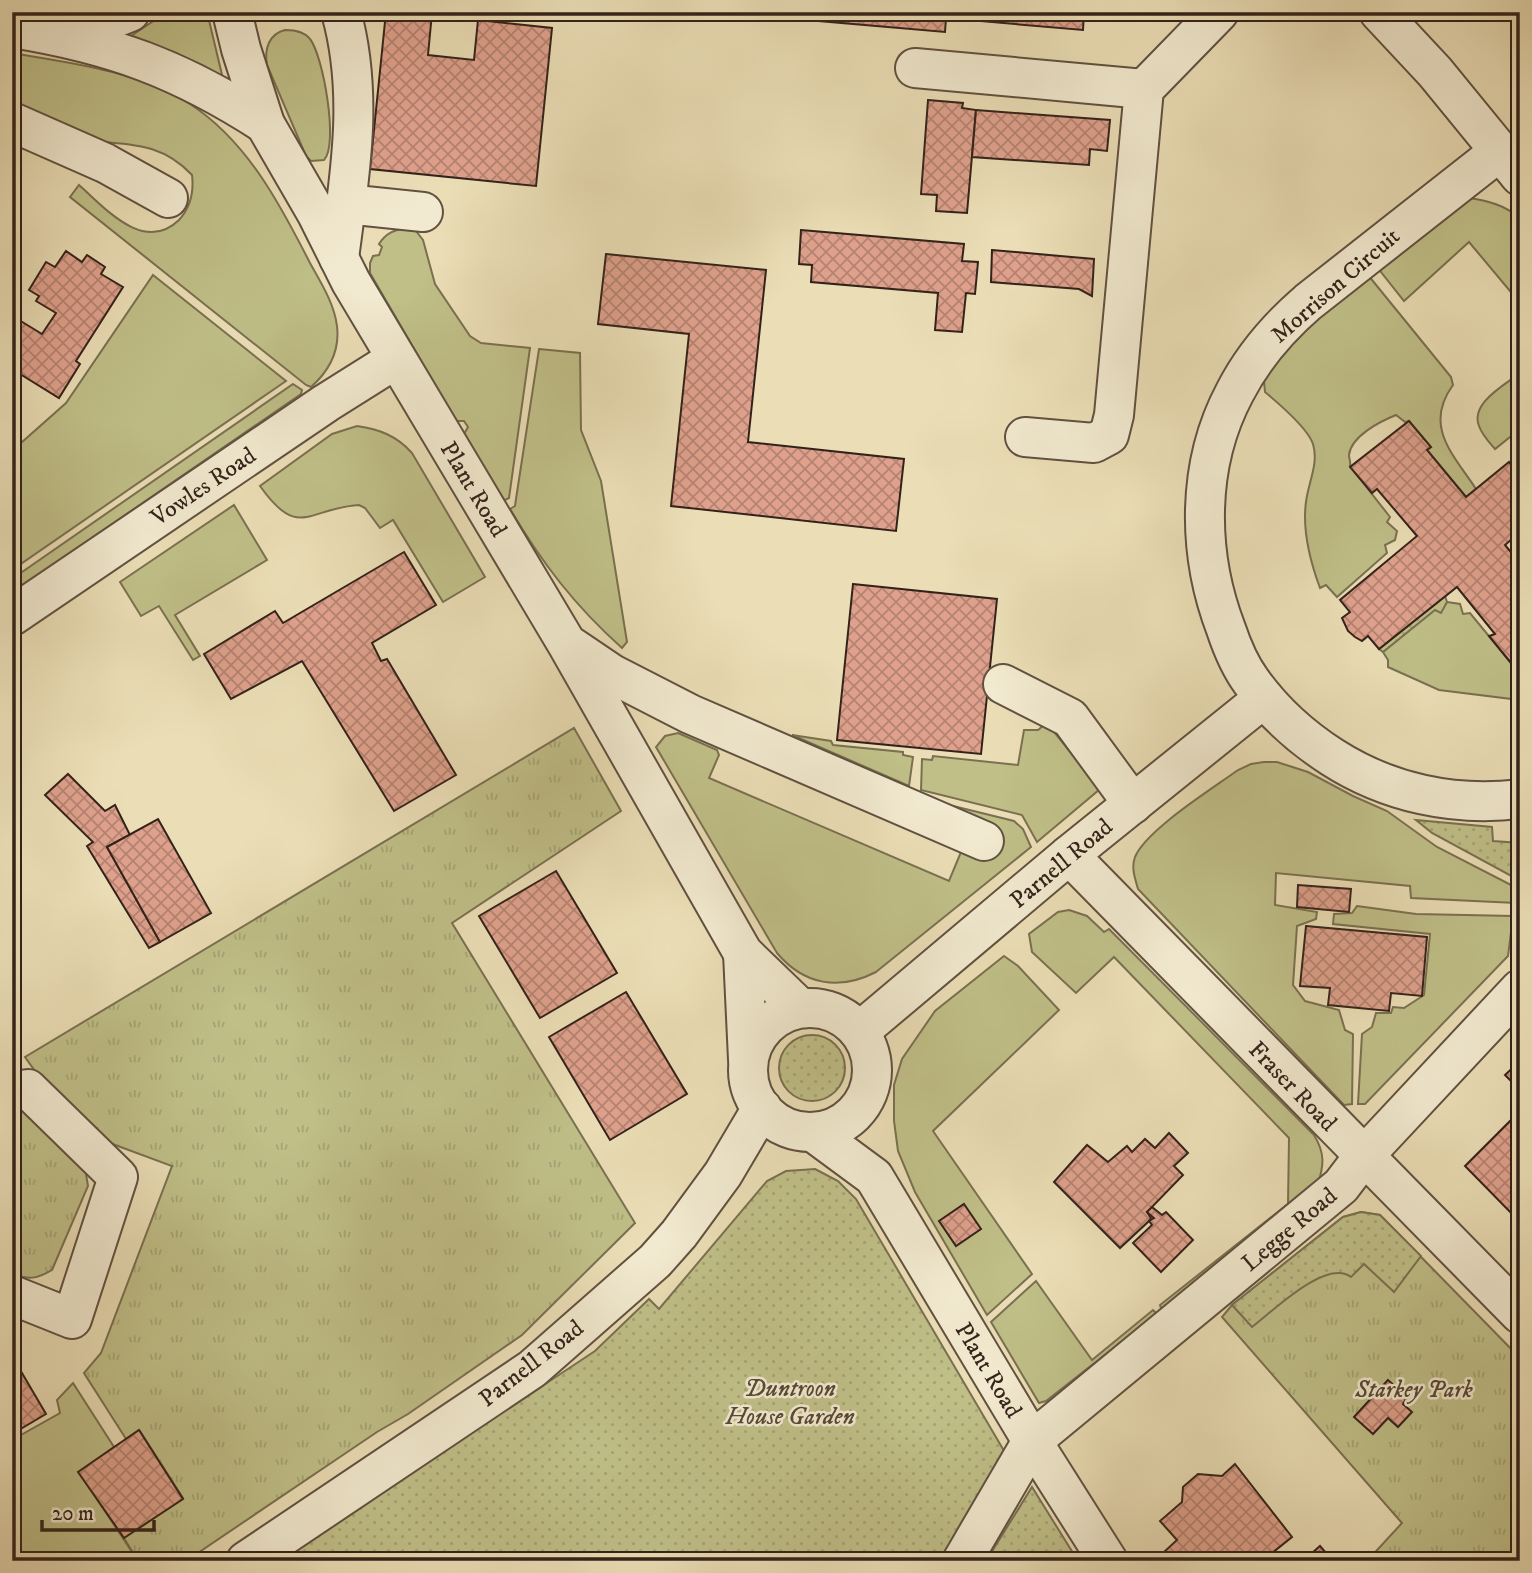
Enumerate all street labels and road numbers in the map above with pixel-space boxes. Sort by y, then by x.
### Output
street label: Morrison Circuit [1265,221,1407,350]
street label: Plant Road [433,436,513,543]
street label: Vowles Road [144,441,262,533]
street label: Parnell Road [1004,812,1119,915]
street label: Fraser Road [1242,1035,1343,1138]
street label: Legge Road [1236,1181,1343,1278]
street label: Parnell Road [473,1314,590,1414]
street label: Plant Road [948,1317,1028,1424]

